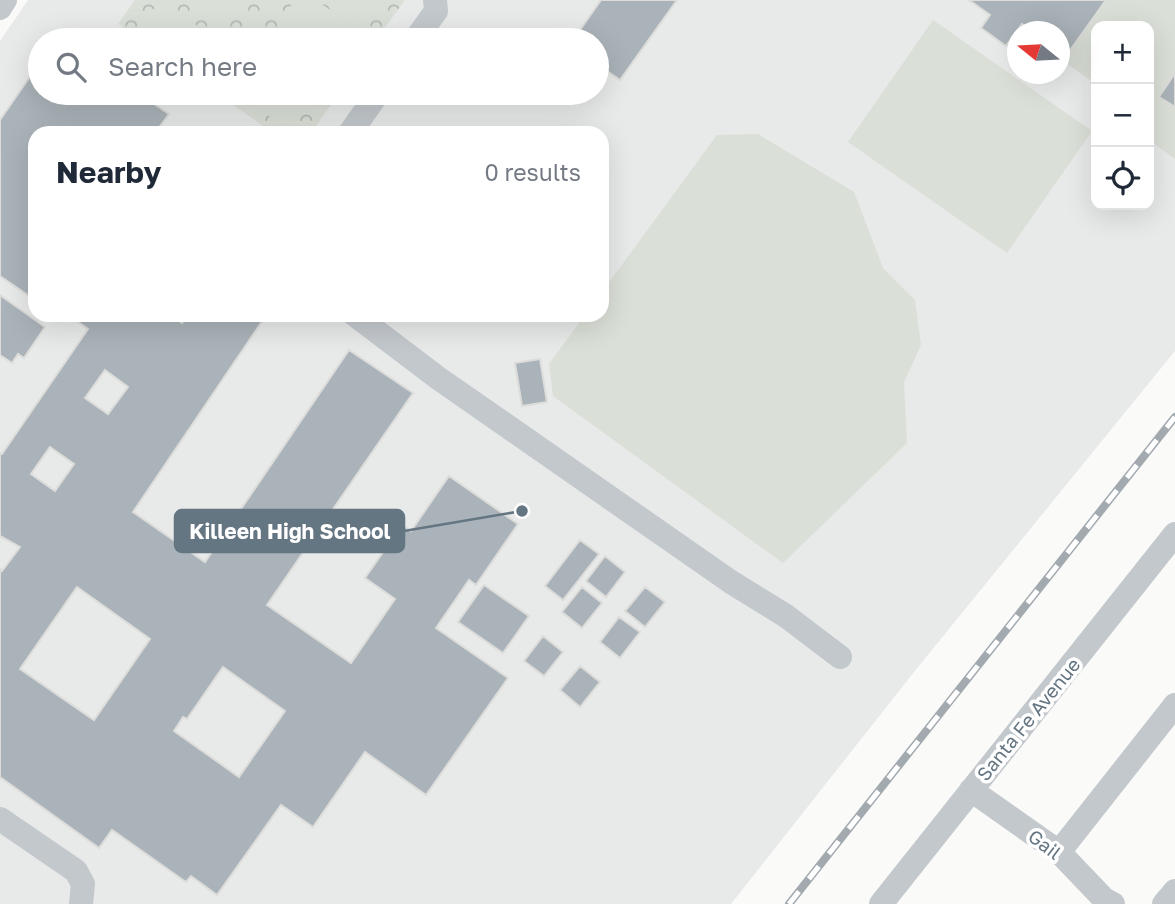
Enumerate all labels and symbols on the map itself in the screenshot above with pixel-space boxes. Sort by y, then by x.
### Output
north arrow [1007,21,1070,84]
callout: Killeen High School [175,510,404,552]
text: Killeen High School [189,518,391,544]
street label: Santa Fe Avenue [971,653,1085,785]
street label: Gail [1024,824,1066,864]

